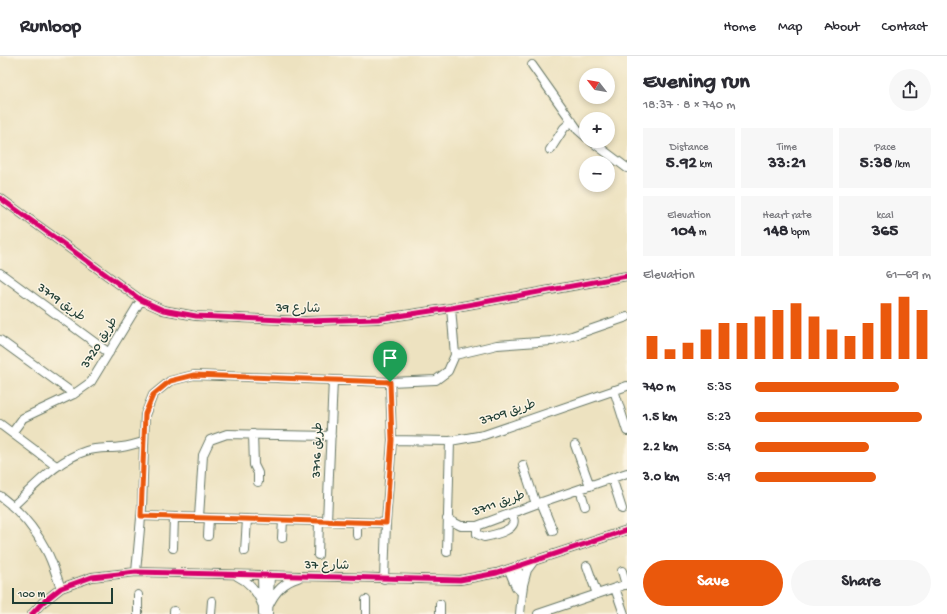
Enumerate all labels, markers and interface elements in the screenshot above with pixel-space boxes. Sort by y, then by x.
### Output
text: Runloop [20,16,81,39]
text: Home [724,19,756,36]
text: Map [778,19,802,36]
text: About [824,19,860,36]
text: Contact [882,19,927,36]
north arrow [579,68,615,104]
map controls [579,68,615,192]
button: share [889,69,931,111]
text: Evening run [643,70,750,96]
text: 18:37 · 8 × 740 m [643,98,735,113]
button: + [579,112,615,148]
text: Distance [670,142,708,154]
text: Time [777,142,797,154]
text: Pace [874,142,896,154]
text: 5.92 [666,154,697,174]
text: 33:21 [768,154,806,174]
text: 5:38 [860,154,892,174]
button: − [579,156,615,192]
text: km [697,159,712,171]
text: /km [892,159,910,171]
text: Elevation [667,210,711,222]
text: Heart rate [762,210,812,222]
text: kcal [876,210,894,222]
text: 104 [672,222,696,242]
text: 148 [764,222,788,242]
text: 365 [872,222,898,242]
text: m [696,227,706,239]
text: bpm [788,227,810,239]
text: Elevation [643,268,695,283]
text: 61–69 m [886,268,931,283]
street label: طريق 3719 [33,280,88,325]
street label: شارع 39 [275,301,320,317]
street label: طريق 3720 [78,315,122,372]
pin [373,341,407,382]
icon: arrive [379,347,401,369]
text: 740 m [643,380,676,395]
text: 5:35 [707,380,732,395]
street label: طريق 3709 [477,397,538,429]
text: 1.5 km [643,410,677,425]
text: 5:23 [707,410,731,425]
street label: طريق 3716 [309,422,326,479]
text: 2.2 km [643,440,678,455]
text: 5:54 [707,440,731,455]
text: 3.0 km [643,470,679,485]
text: 5:49 [707,470,731,485]
street label: طريق 3711 [470,488,527,520]
street label: شارع 37 [304,558,349,574]
button: Save [643,560,783,606]
button: Share [791,560,931,606]
scale bar [12,586,113,605]
text: 100 m [18,589,45,601]

